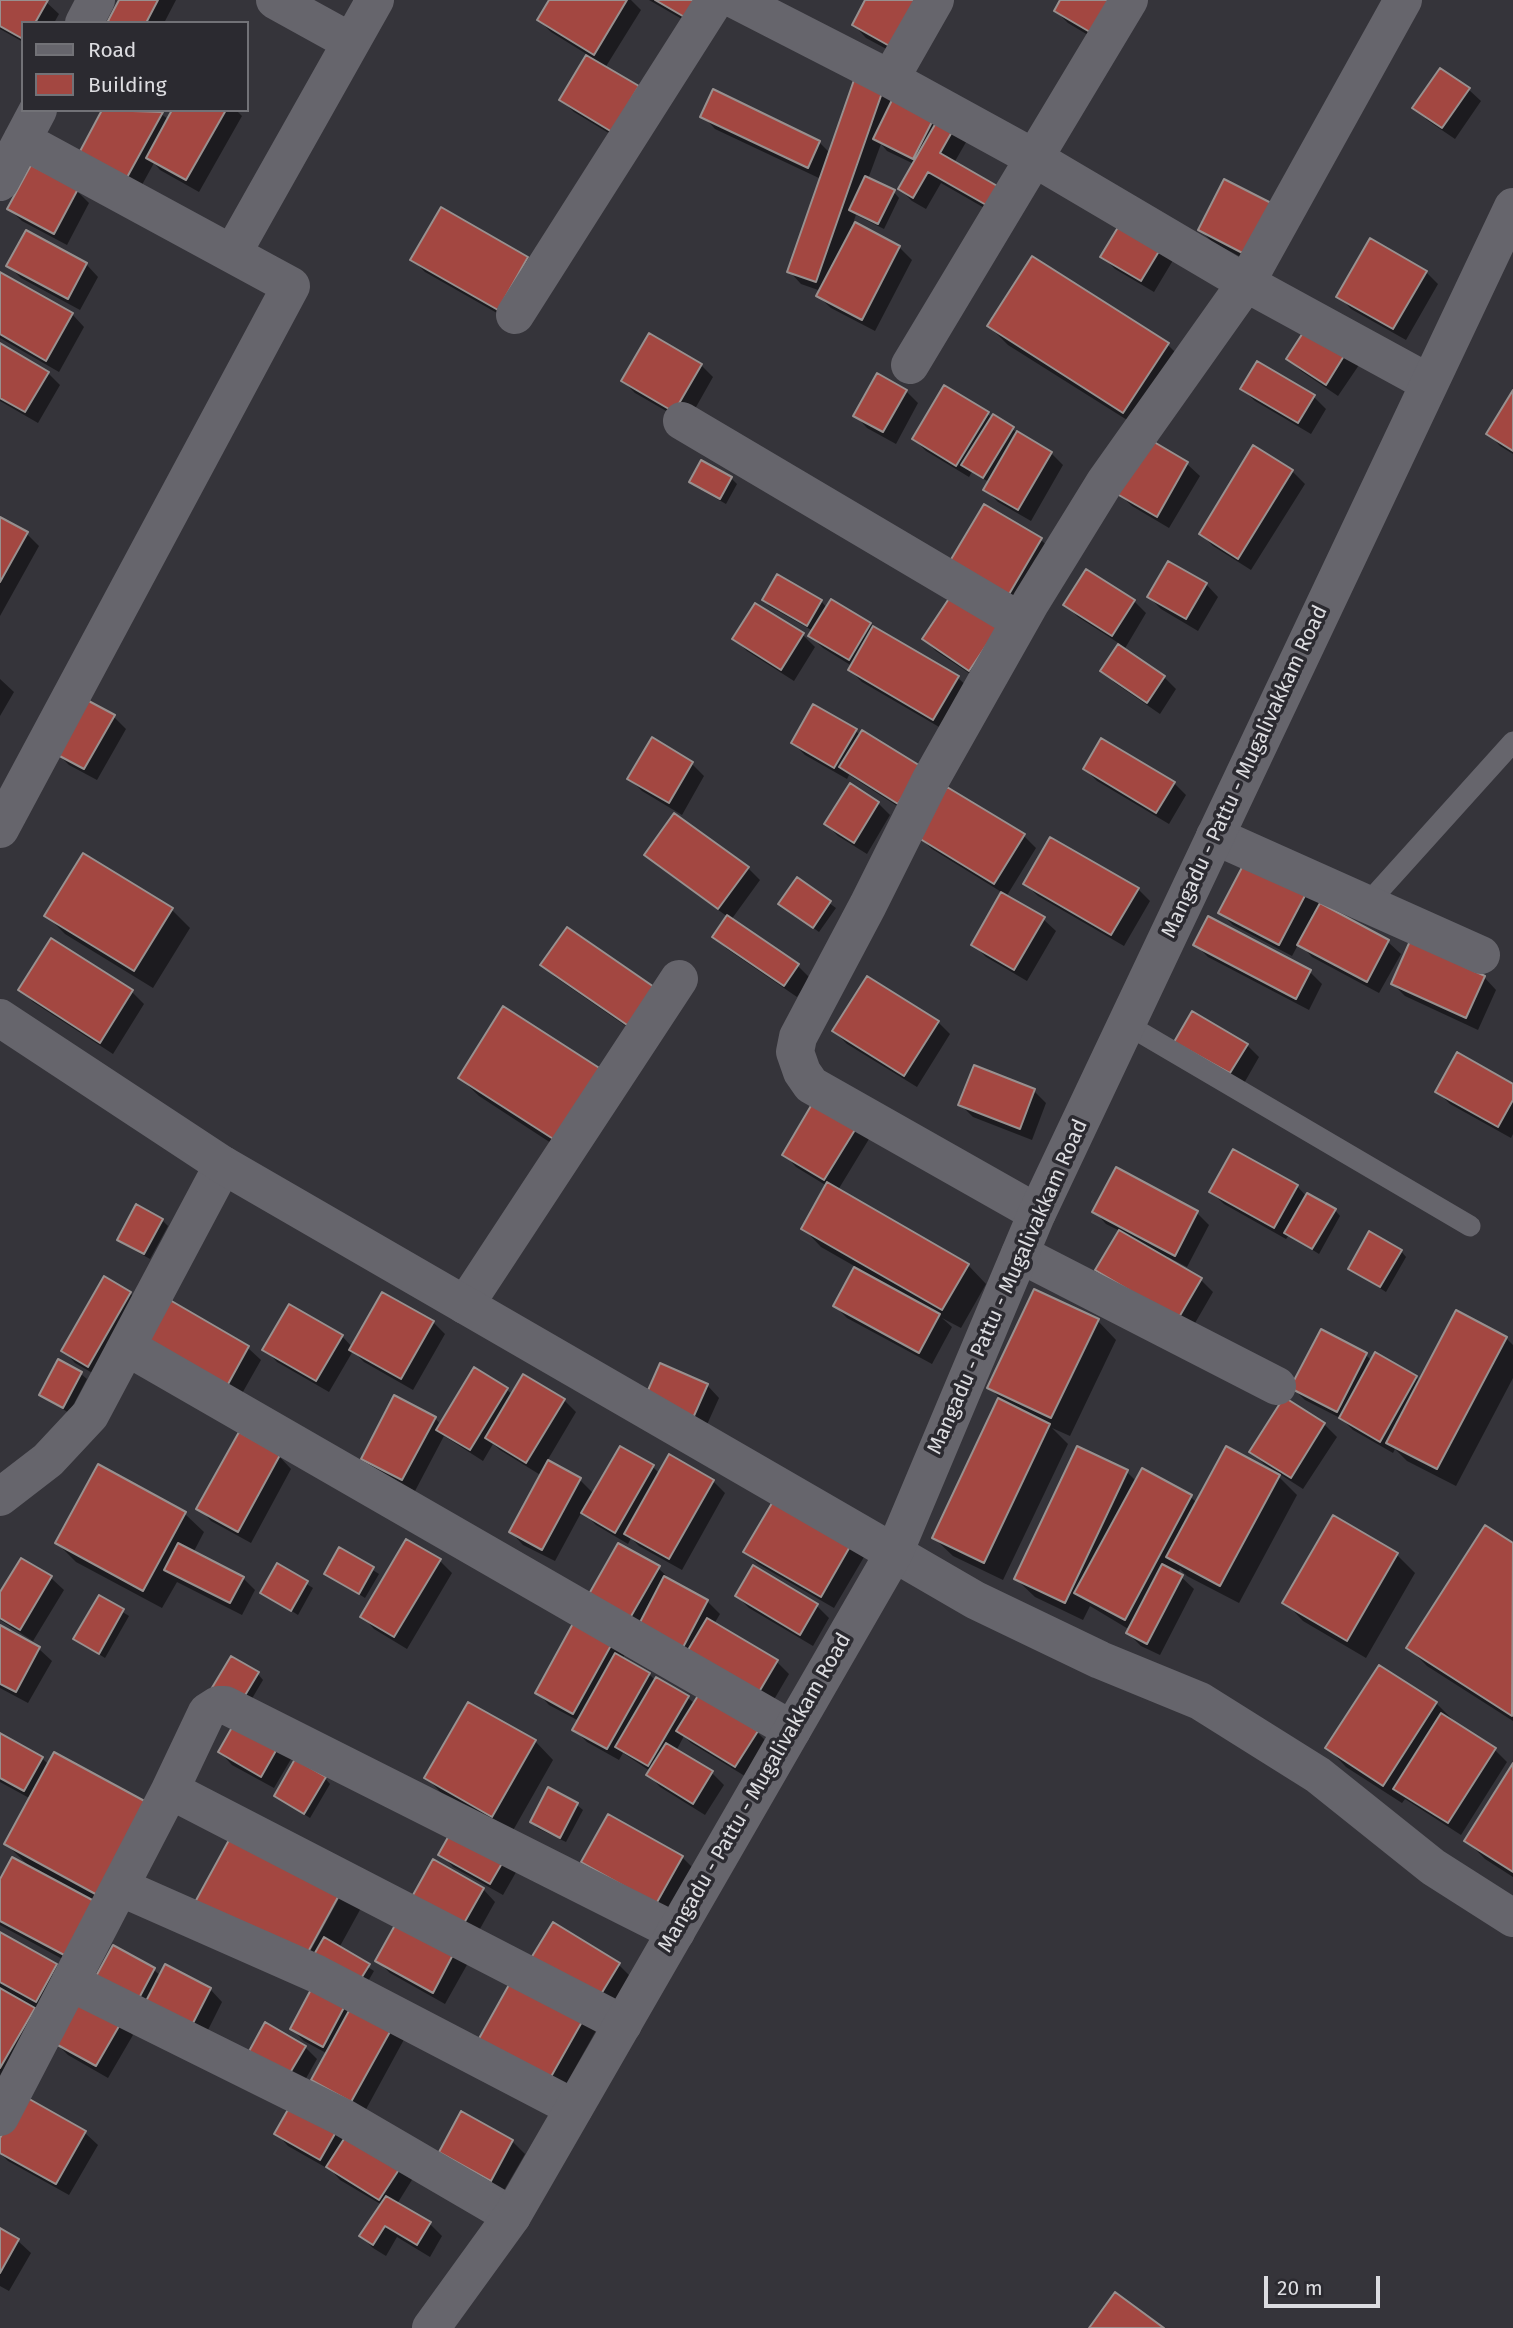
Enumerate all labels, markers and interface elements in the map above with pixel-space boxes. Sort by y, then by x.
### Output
legend [21,21,248,112]
text: Road [88,37,136,63]
text: Building [88,72,167,98]
street label: Mangadu - Pattu - Mugalivakkam Road [1157,602,1333,942]
street label: Mangadu - Pattu - Mugalivakkam Road [922,1116,1094,1458]
street label: Mangadu - Pattu - Mugalivakkam Road [653,1629,857,1957]
scale bar [1268,2262,1384,2306]
text: 20 m [1277,2275,1323,2301]

